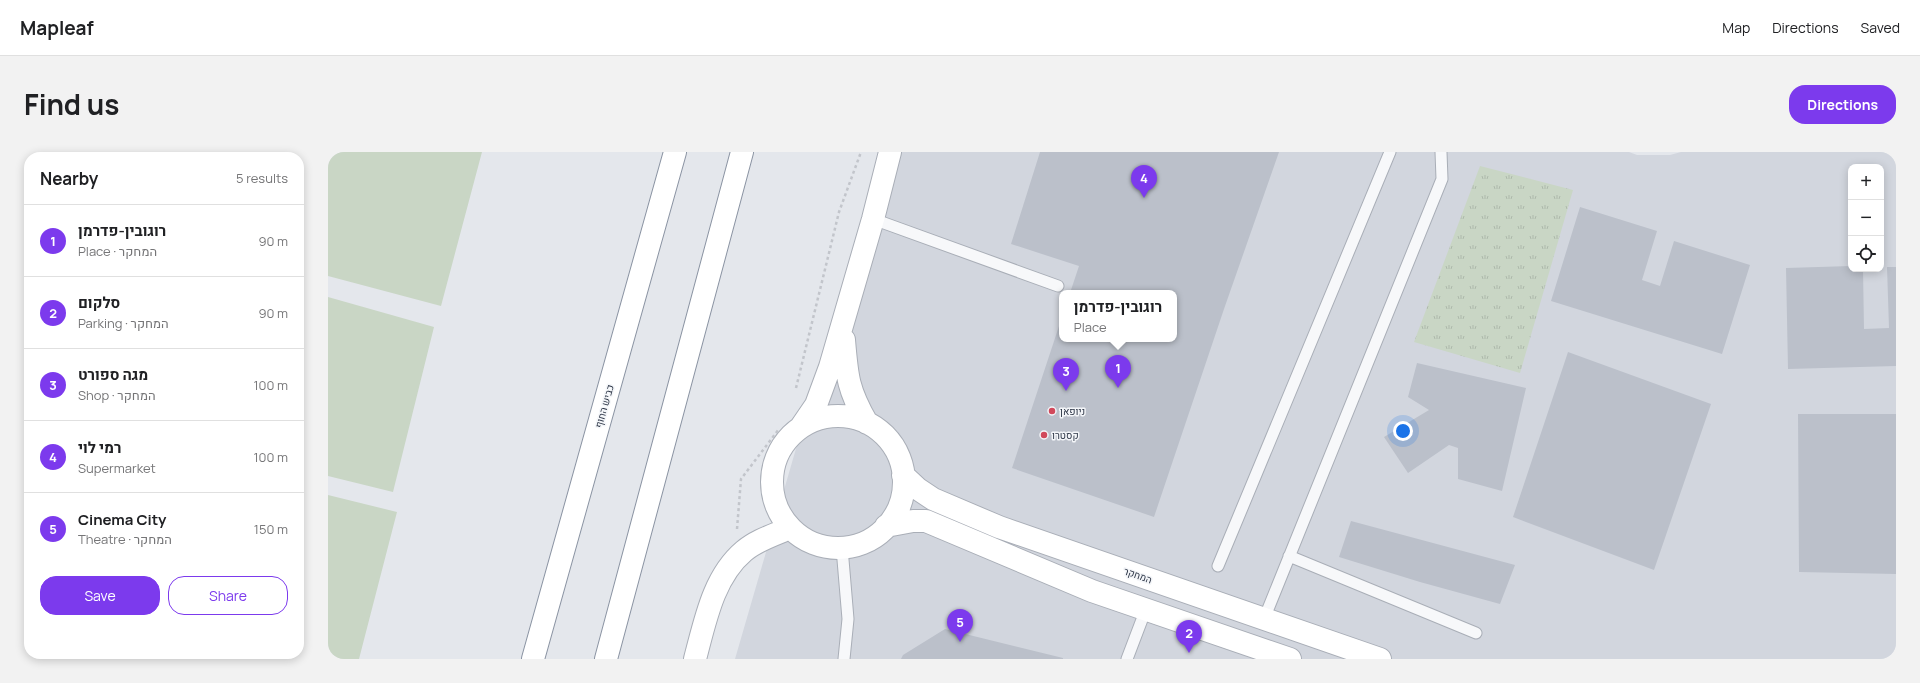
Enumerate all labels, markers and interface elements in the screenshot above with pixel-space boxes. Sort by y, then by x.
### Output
text: Mapleaf [20,15,94,41]
text: Map [1722,18,1750,37]
text: Directions [1772,18,1839,37]
text: Saved [1861,18,1900,37]
text: Find us [24,85,119,123]
button: Directions [1789,85,1896,124]
map controls [1848,164,1884,272]
button: + [1848,164,1884,200]
pin: 4 [1131,165,1157,198]
text: Nearby [40,167,98,190]
text: 5 results [236,169,288,187]
button: − [1848,200,1884,236]
text: רוגובין-פדרמן [78,220,166,241]
text: 1 [50,232,56,250]
text: 90 m [258,232,288,250]
button: locate [1848,236,1884,272]
text: Place · המחקר [78,242,157,260]
popup [1059,290,1177,342]
text: סלקום [78,292,120,313]
text: רוגובין-פדרמן [1074,296,1162,317]
text: 2 [49,304,57,322]
text: 90 m [258,304,288,322]
text: Parking · המחקר [78,314,169,332]
text: Place [1074,318,1107,336]
pin: 1 [1105,355,1131,388]
pin: 3 [1053,358,1079,391]
text: מגה ספורט [78,364,148,385]
text: 3 [49,376,57,394]
text: 100 m [253,376,288,394]
street label: כביש החוף [591,383,617,429]
text: Shop · המחקר [78,386,156,404]
place label: ניופאן [1060,404,1085,418]
marker: ניופאן [1047,406,1057,416]
your location [1393,421,1413,441]
place label: קסטרו [1052,428,1079,442]
marker: קסטרו [1039,430,1049,440]
text: רמי לוי [78,437,121,458]
text: 4 [49,448,57,466]
text: 100 m [253,448,288,466]
text: Supermarket [78,459,156,477]
text: Cinema City [78,509,166,530]
text: 5 [49,520,57,538]
text: 150 m [254,520,288,538]
text: Theatre · המחקר [78,530,172,548]
street label: המחקר [1122,564,1154,586]
button: Save [40,576,160,615]
button: Share [168,576,288,615]
pin: 5 [947,609,973,642]
pin: 2 [1176,620,1202,653]

